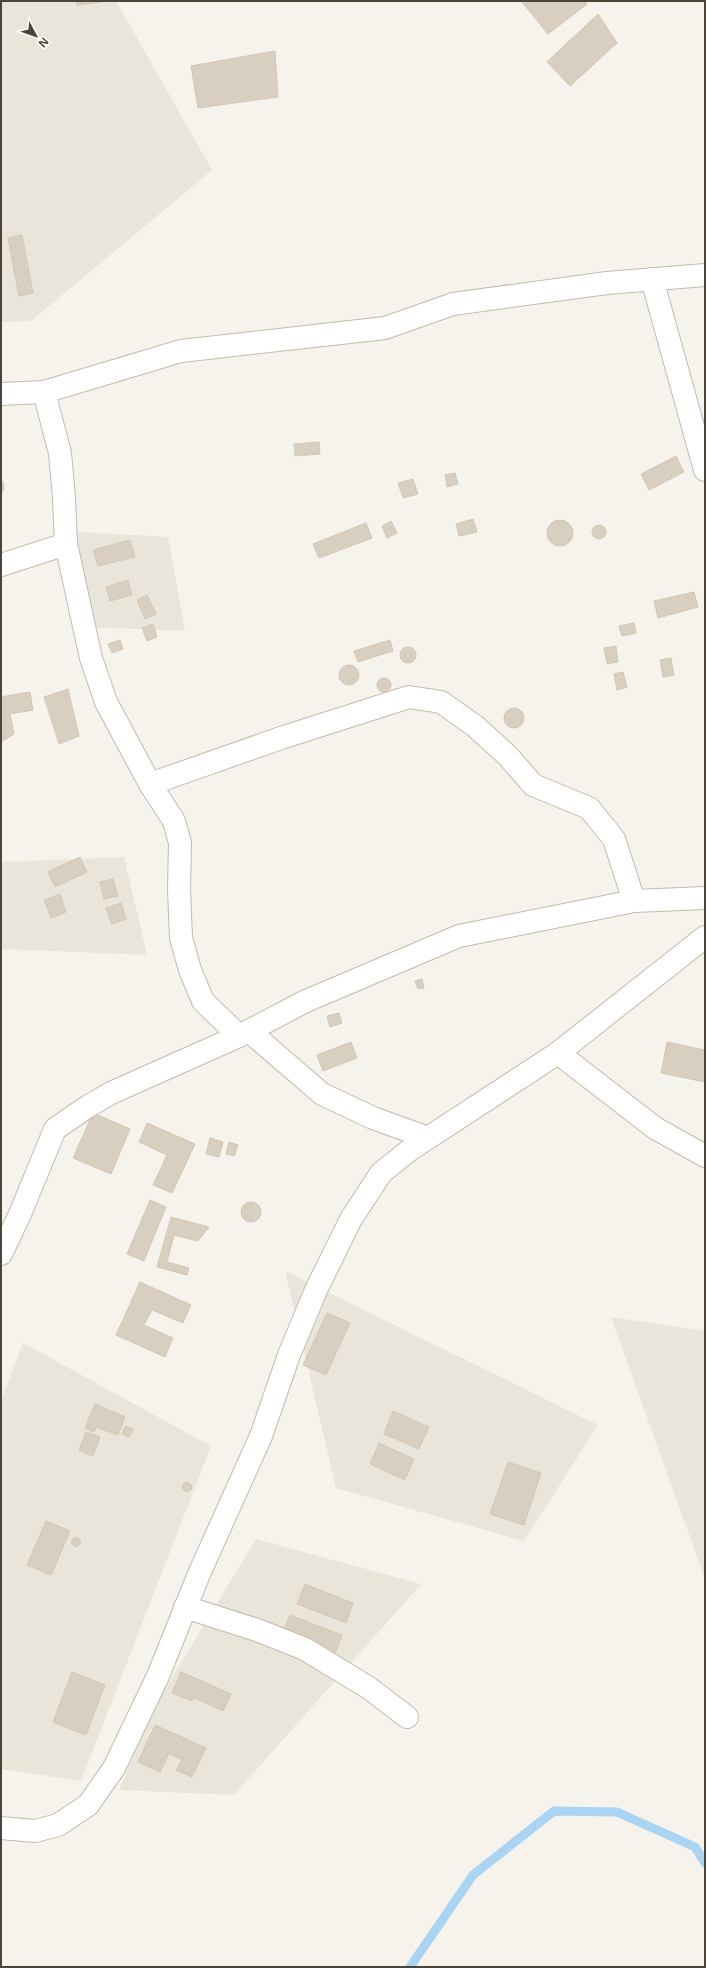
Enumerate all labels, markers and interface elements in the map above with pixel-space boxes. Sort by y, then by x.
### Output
north arrow [16,16,56,56]
text: N [35,35,53,51]

